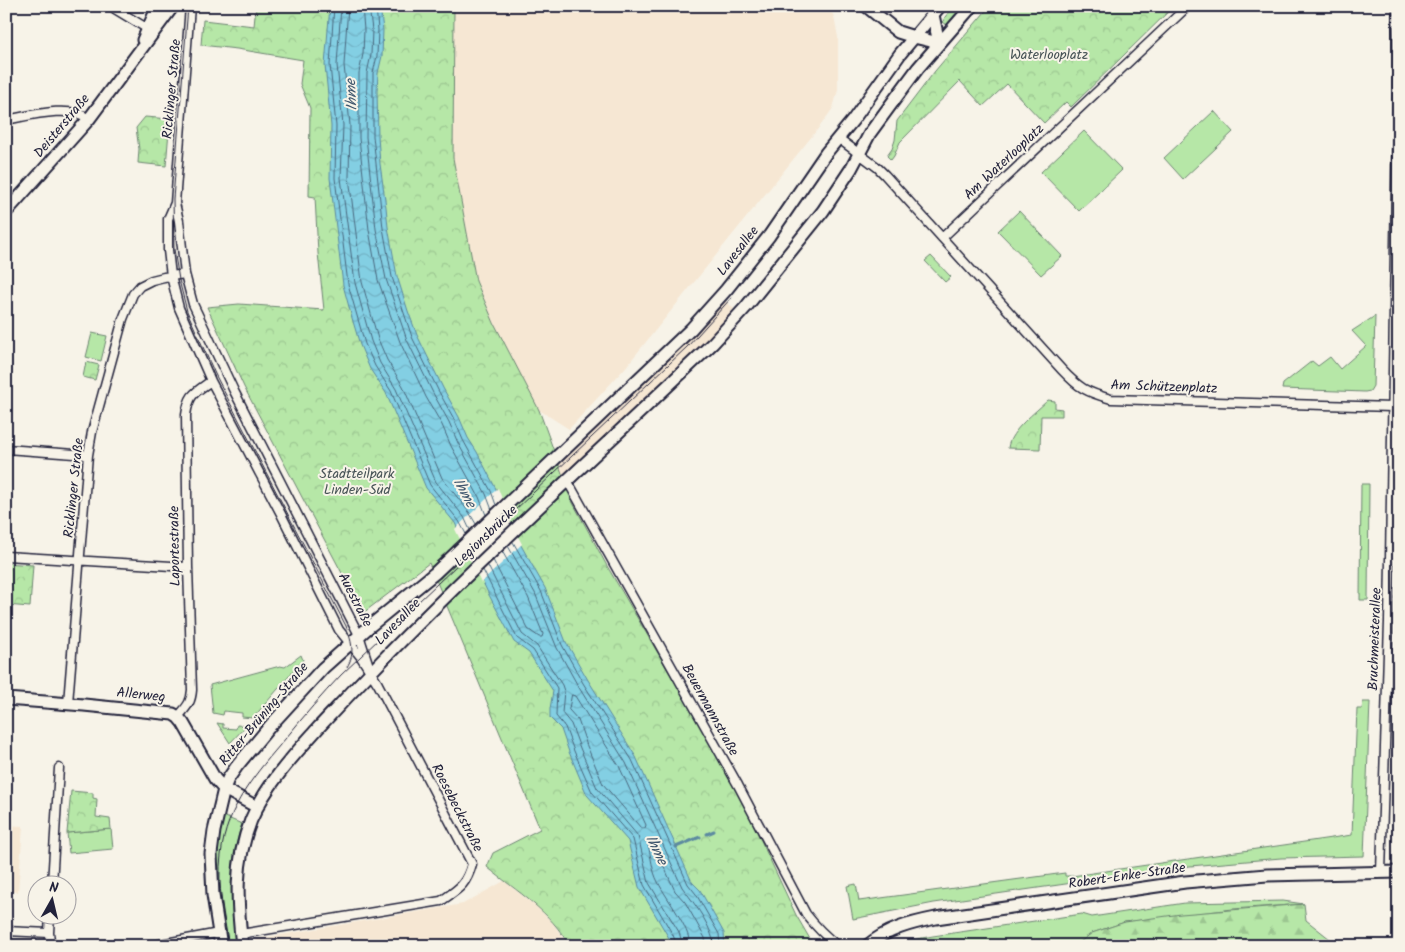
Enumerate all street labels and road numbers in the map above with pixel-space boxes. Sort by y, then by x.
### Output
street label: Ricklinger Straße [157,37,187,140]
street label: Deisterstraße [28,89,96,163]
street label: Am Waterlooplatz [959,119,1049,205]
street label: Lavesallee [711,221,765,281]
street label: Am Schützenplatz [1110,374,1218,400]
street label: Ricklinger Straße [58,436,90,539]
street label: Legionsbrücke [449,499,523,572]
street label: Laportestraße [163,505,187,587]
street label: Auestraße [332,569,378,632]
street label: Bruchmeisterallee [1362,586,1388,691]
street label: Lavesallee [370,593,427,651]
street label: Ritter-Brüning-Straße [214,657,315,771]
street label: Beuermannstraße [676,660,745,761]
street label: Allerweg [116,682,166,708]
street label: Roesebeckstraße [425,760,489,857]
street label: Robert-Enke-Straße [1067,857,1188,895]

